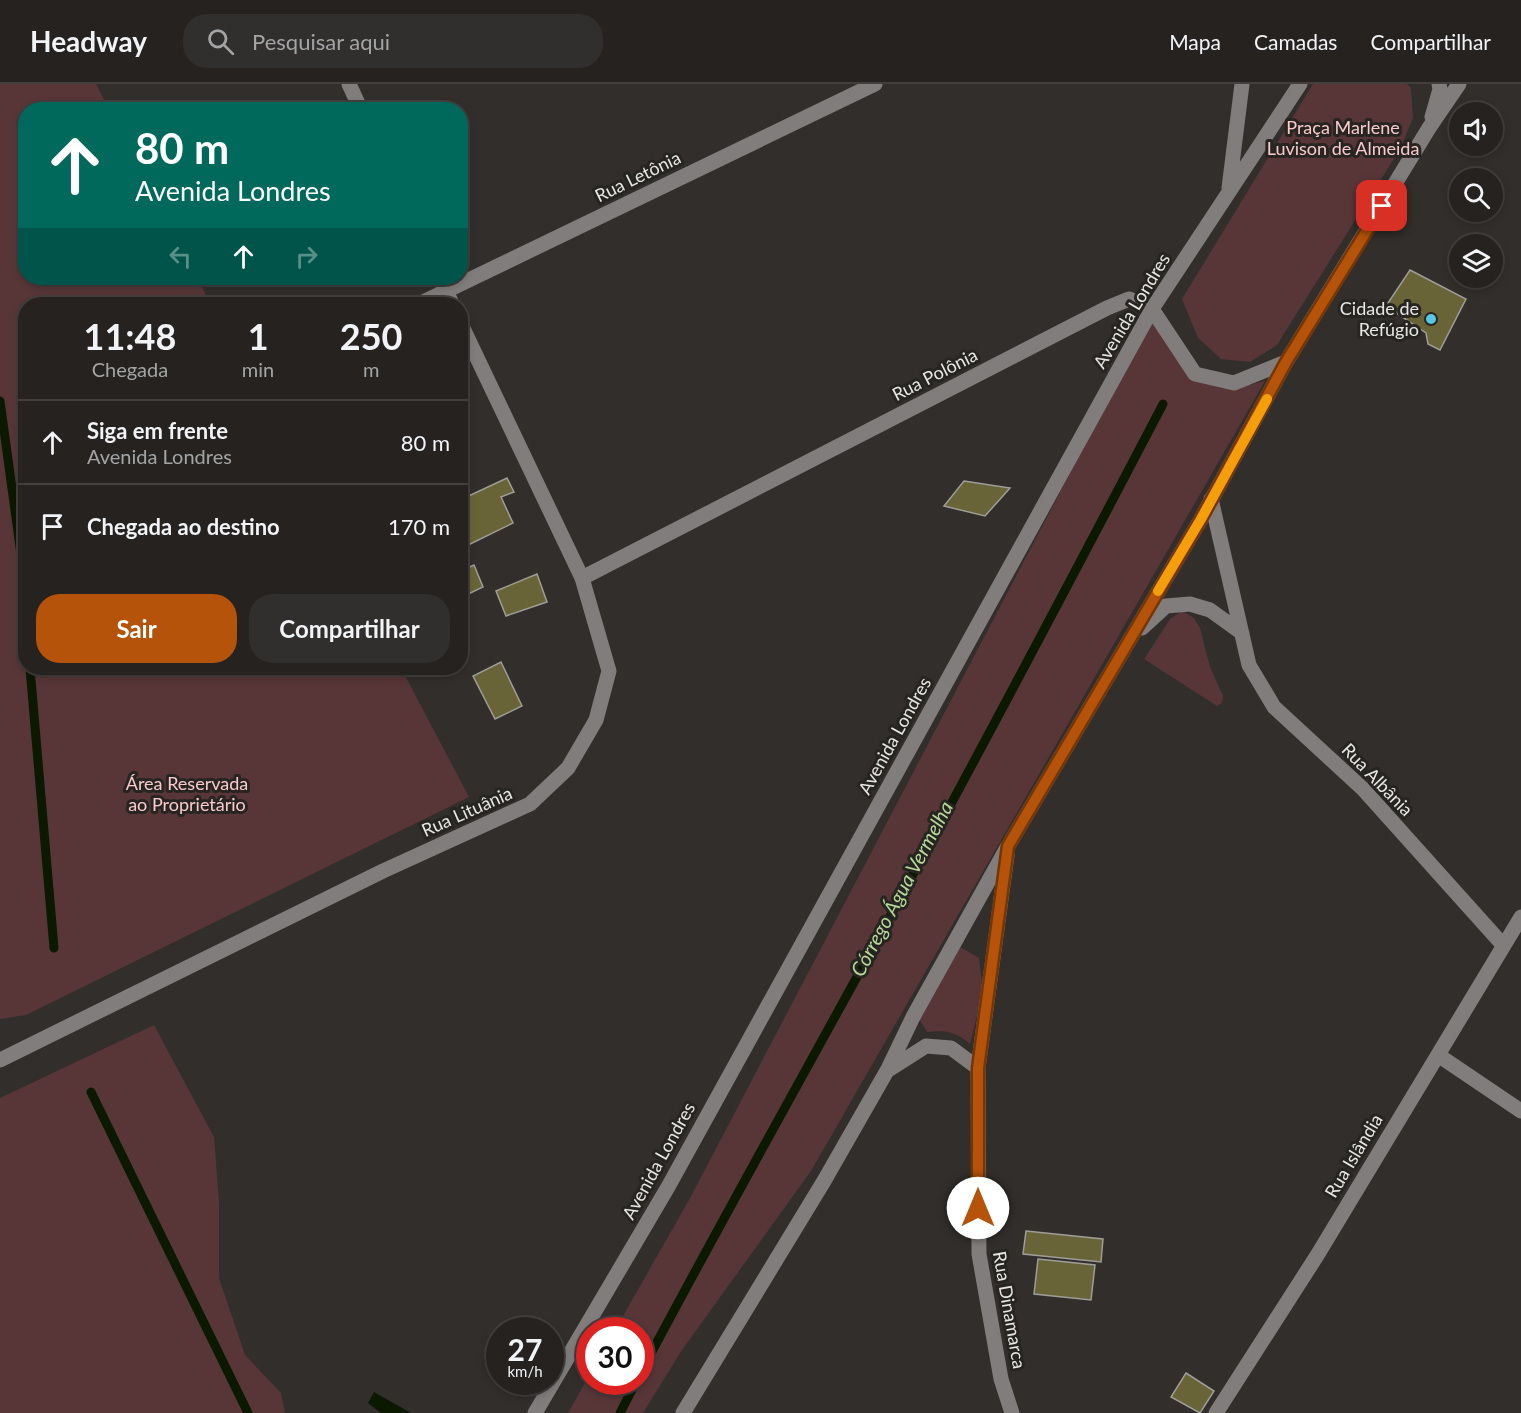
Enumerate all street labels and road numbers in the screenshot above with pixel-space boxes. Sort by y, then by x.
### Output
street label: Rua Letônia [591,146,684,206]
street label: Avenida Londres [1088,249,1174,372]
street label: Rua Polônia [888,343,981,405]
street label: Avenida Londres [853,673,935,798]
street label: Rua Albânia [1338,738,1418,820]
street label: Rua Lituânia [418,781,515,841]
street label: Avenida Londres [617,1098,699,1223]
street label: Rua Islândia [1320,1110,1387,1201]
street label: Rua Dinamarca [989,1249,1031,1370]

